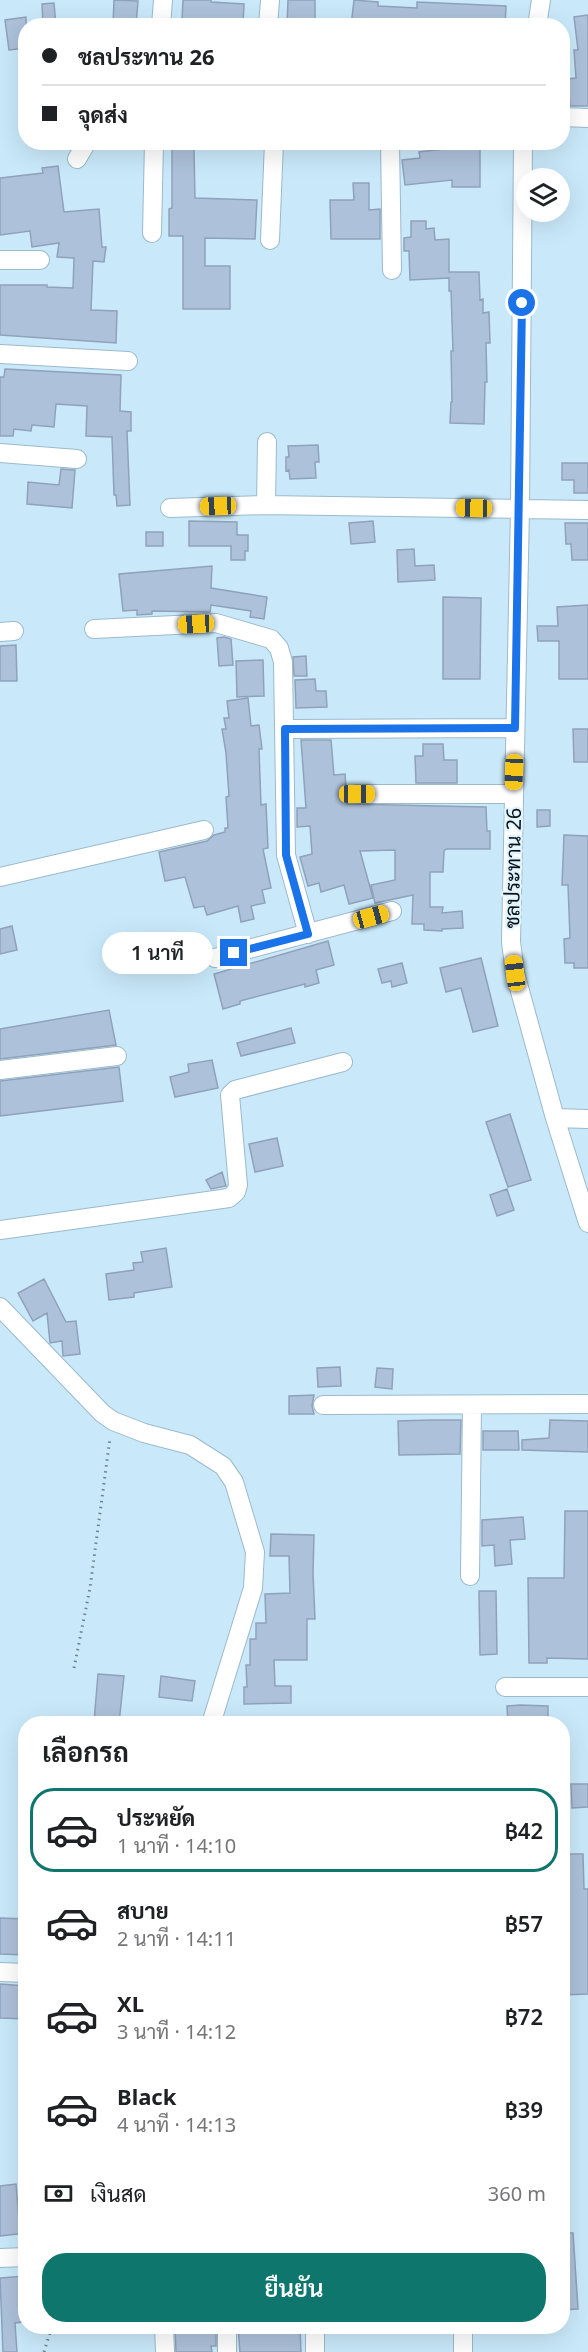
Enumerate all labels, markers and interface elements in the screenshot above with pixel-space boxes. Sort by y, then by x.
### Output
text: ชลประทาน 26 [78,41,215,71]
text: จุดส่ง [78,99,128,129]
map controls [516,168,570,222]
button: layers [516,168,570,222]
route start [508,289,535,316]
car [200,496,236,516]
car [456,499,492,517]
car [178,614,214,634]
car [504,754,524,790]
car [339,785,375,803]
street label: ชลประทาน 26 [498,807,527,929]
car [351,904,391,930]
callout: 1 นาที [102,932,213,974]
text: 1 นาที [131,939,184,966]
route end [220,939,247,966]
car [504,954,526,992]
text: เลือกรถ [42,1733,129,1770]
text: ประหยัด [117,1802,195,1832]
icon: car [45,1803,99,1857]
text: ฿42 [505,1815,543,1845]
text: 1 นาที · 14:10 [117,1832,236,1859]
text: สบาย [117,1895,169,1925]
icon: car [45,1896,99,1950]
text: ฿57 [505,1908,543,1938]
text: 2 นาที · 14:11 [117,1925,236,1952]
text: XL [117,1988,144,2018]
icon: car [45,1989,99,2043]
text: ฿72 [505,2001,543,2031]
text: 3 นาที · 14:12 [117,2018,236,2045]
text: Black [117,2081,176,2111]
icon: car [45,2082,99,2136]
text: ฿39 [505,2094,543,2124]
text: 4 นาที · 14:13 [117,2111,236,2138]
icon: cash [42,2177,75,2210]
text: เงินสด [90,2178,147,2208]
text: 360 m [488,2180,546,2207]
button: ยืนยัน [42,2253,546,2322]

